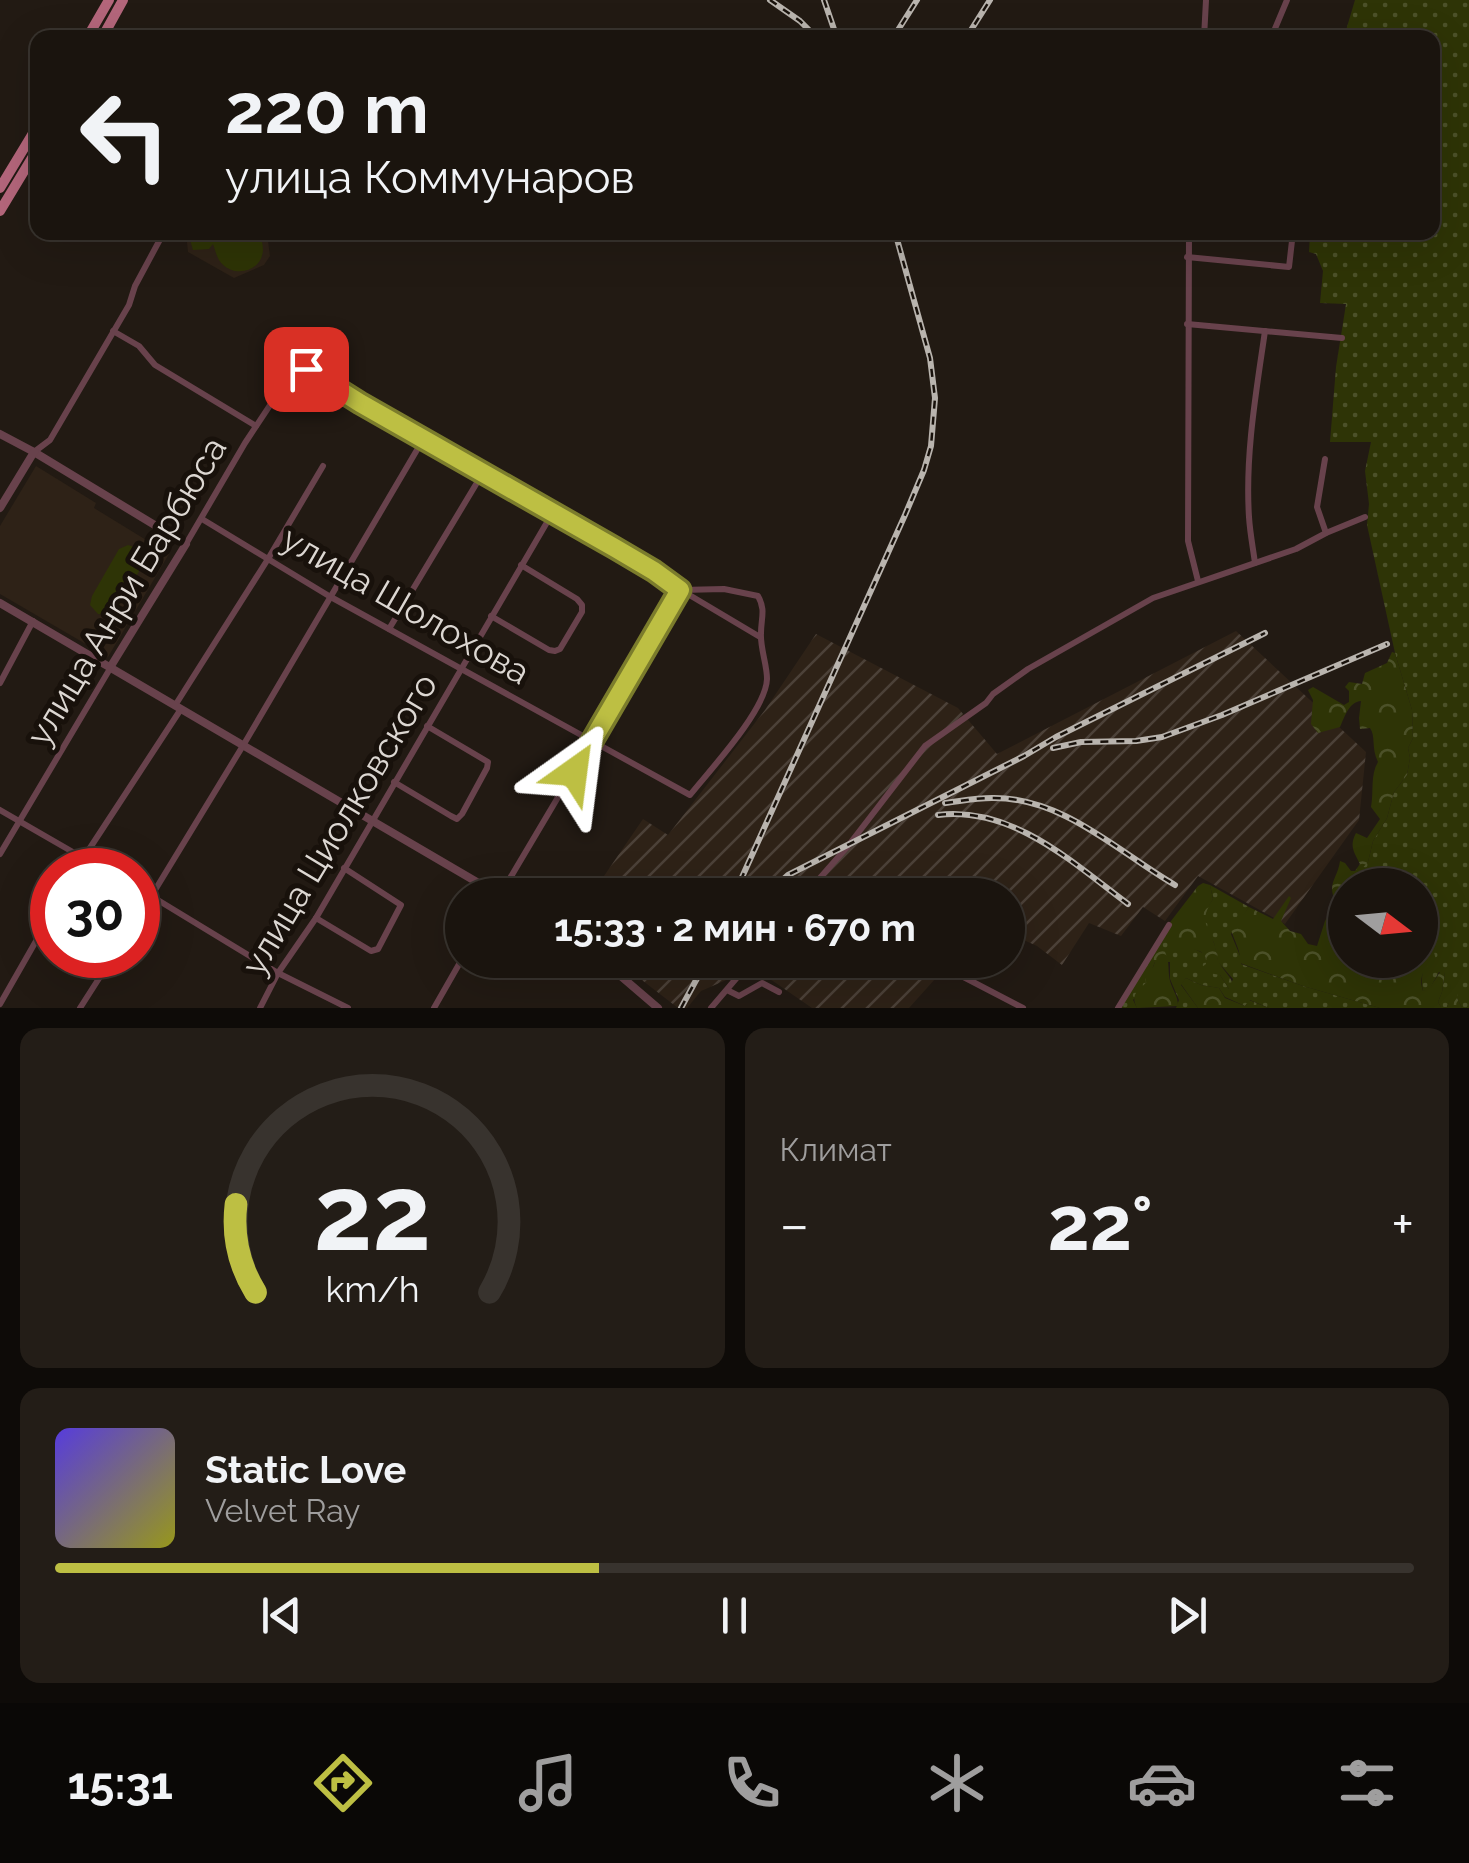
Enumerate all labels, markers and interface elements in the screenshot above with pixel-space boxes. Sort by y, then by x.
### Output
text: 220 m [225,67,429,149]
icon: left [60,70,190,200]
text: улица Коммунаров [225,151,635,204]
pin [264,327,349,412]
icon: arrive [279,342,334,397]
street label: улица Анри Барбюса [18,429,234,753]
street label: улица Шолохова [275,517,537,693]
street label: улица Циолковского [233,666,445,982]
position arrow [522,720,626,824]
speed limit sign: 30 [30,848,160,978]
north arrow [1328,868,1438,978]
map controls [1328,868,1438,978]
text: 15:33 · 2 мин · 670 m [554,905,916,950]
text: Климат [780,1131,892,1168]
text: 22 [314,1152,431,1274]
text: 22° [1047,1179,1153,1268]
text: − [780,1192,809,1257]
text: + [1391,1192,1414,1257]
text: km/h [325,1268,419,1310]
text: Static Love [205,1447,406,1492]
text: Velvet Ray [205,1492,360,1529]
icon: previous [254,1588,309,1643]
icon: pause [707,1588,762,1643]
icon: next [1160,1588,1215,1643]
icon: directions [308,1748,378,1818]
icon: music [513,1748,583,1818]
icon: phone [717,1748,787,1818]
icon: climate [922,1748,992,1818]
icon: car [1127,1748,1197,1818]
icon: filters [1332,1748,1402,1818]
text: 15:31 [67,1757,173,1810]

